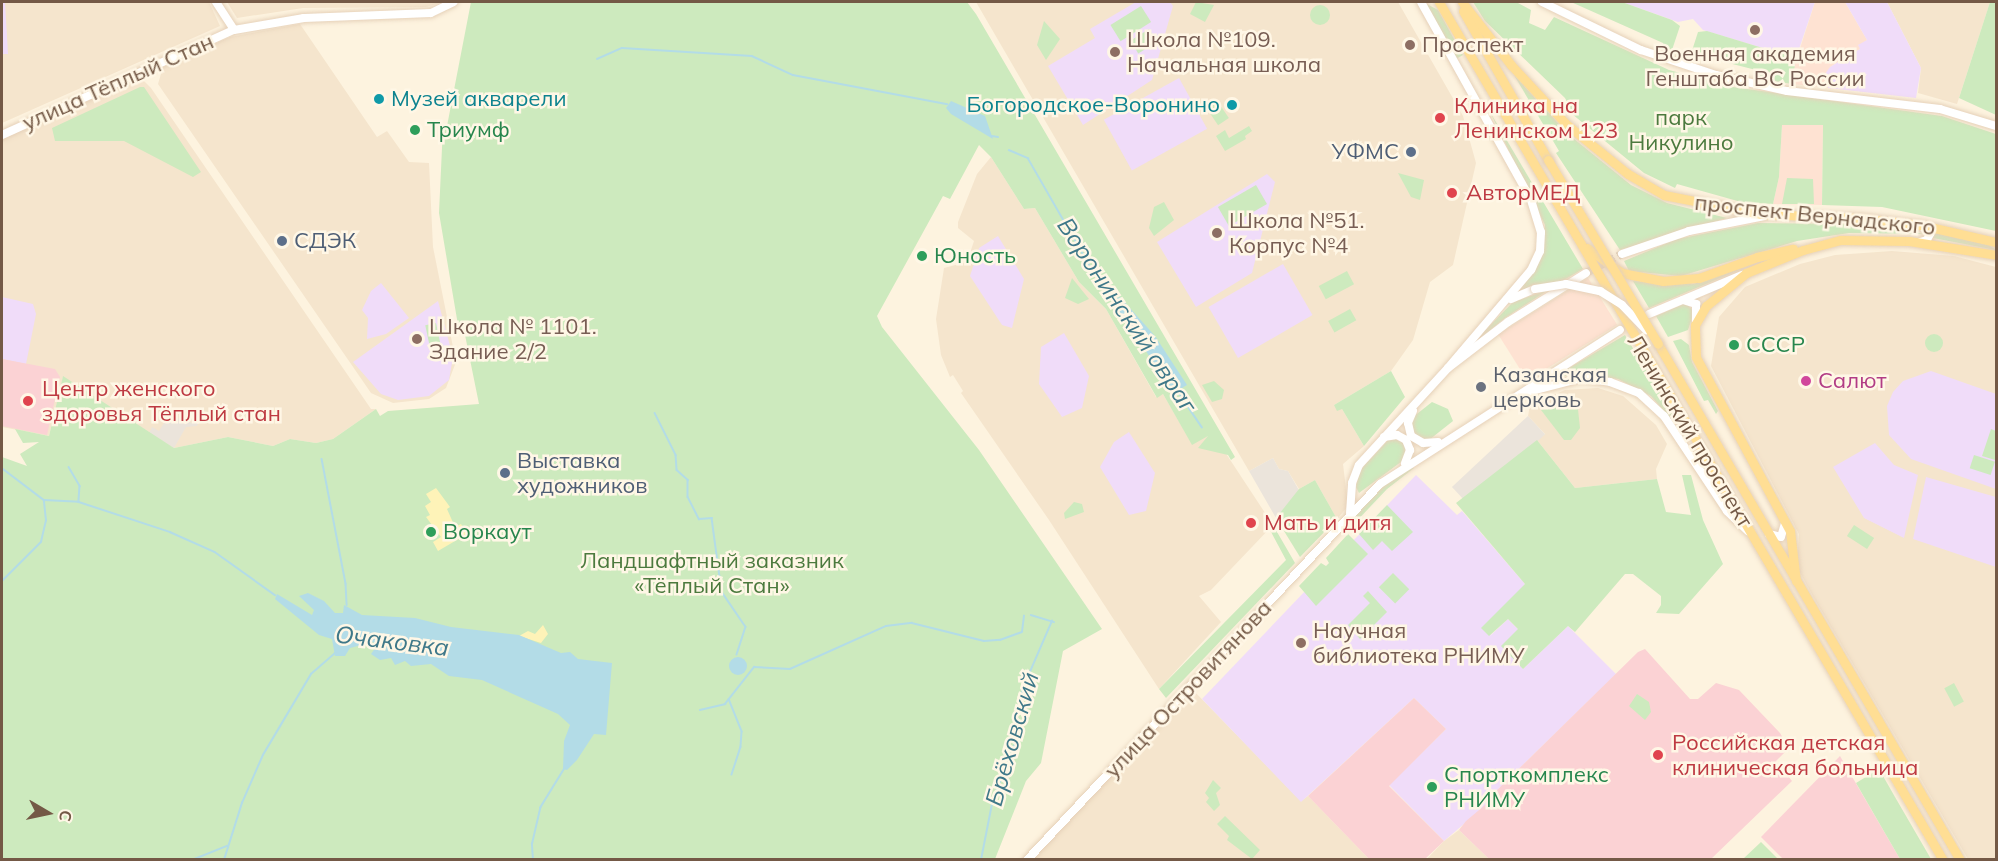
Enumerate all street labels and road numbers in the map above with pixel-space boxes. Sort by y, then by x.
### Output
street label: улица Тёплый Стан [18,28,218,136]
street label: проспект Вернадского [1693,189,1937,241]
street label: Ленинский проспект [1622,330,1758,532]
street label: улица Островитянова [1099,595,1277,783]

